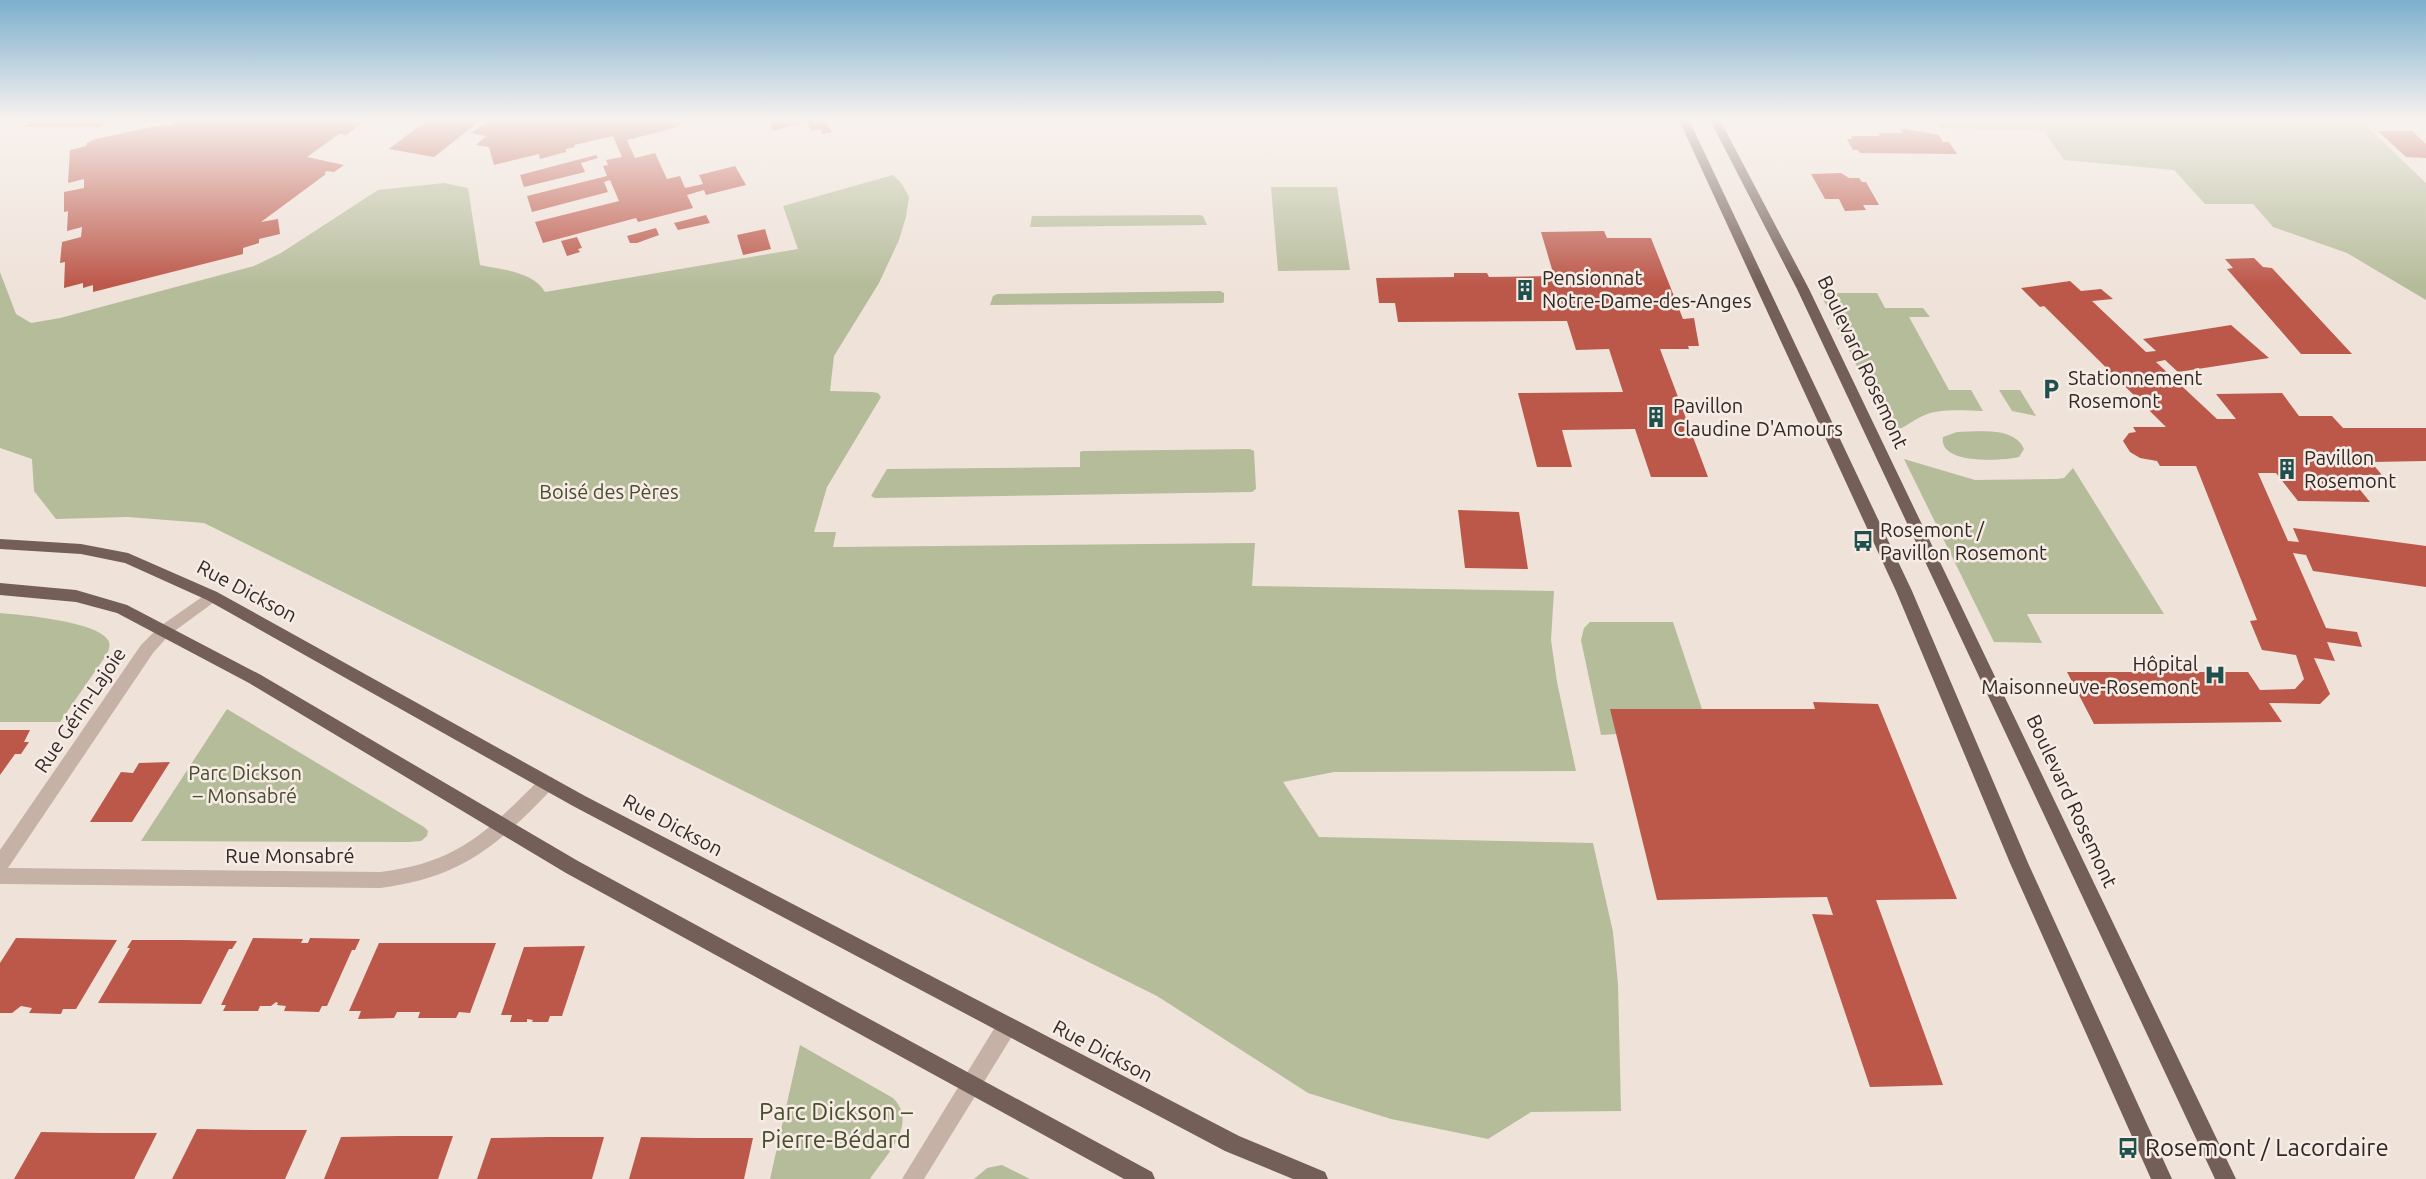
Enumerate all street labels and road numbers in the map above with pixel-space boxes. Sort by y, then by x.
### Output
street label: Boulevard Rosemont [1813,272,1914,452]
street label: Rue Dickson [193,555,301,626]
street label: Rue Gérin-Lajoie [29,643,130,777]
street label: Boulevard Rosemont [2022,711,2123,891]
street label: Rue Dickson [619,789,727,860]
street label: Rue Monsabré [225,844,355,867]
street label: Rue Dickson [1049,1015,1157,1086]

